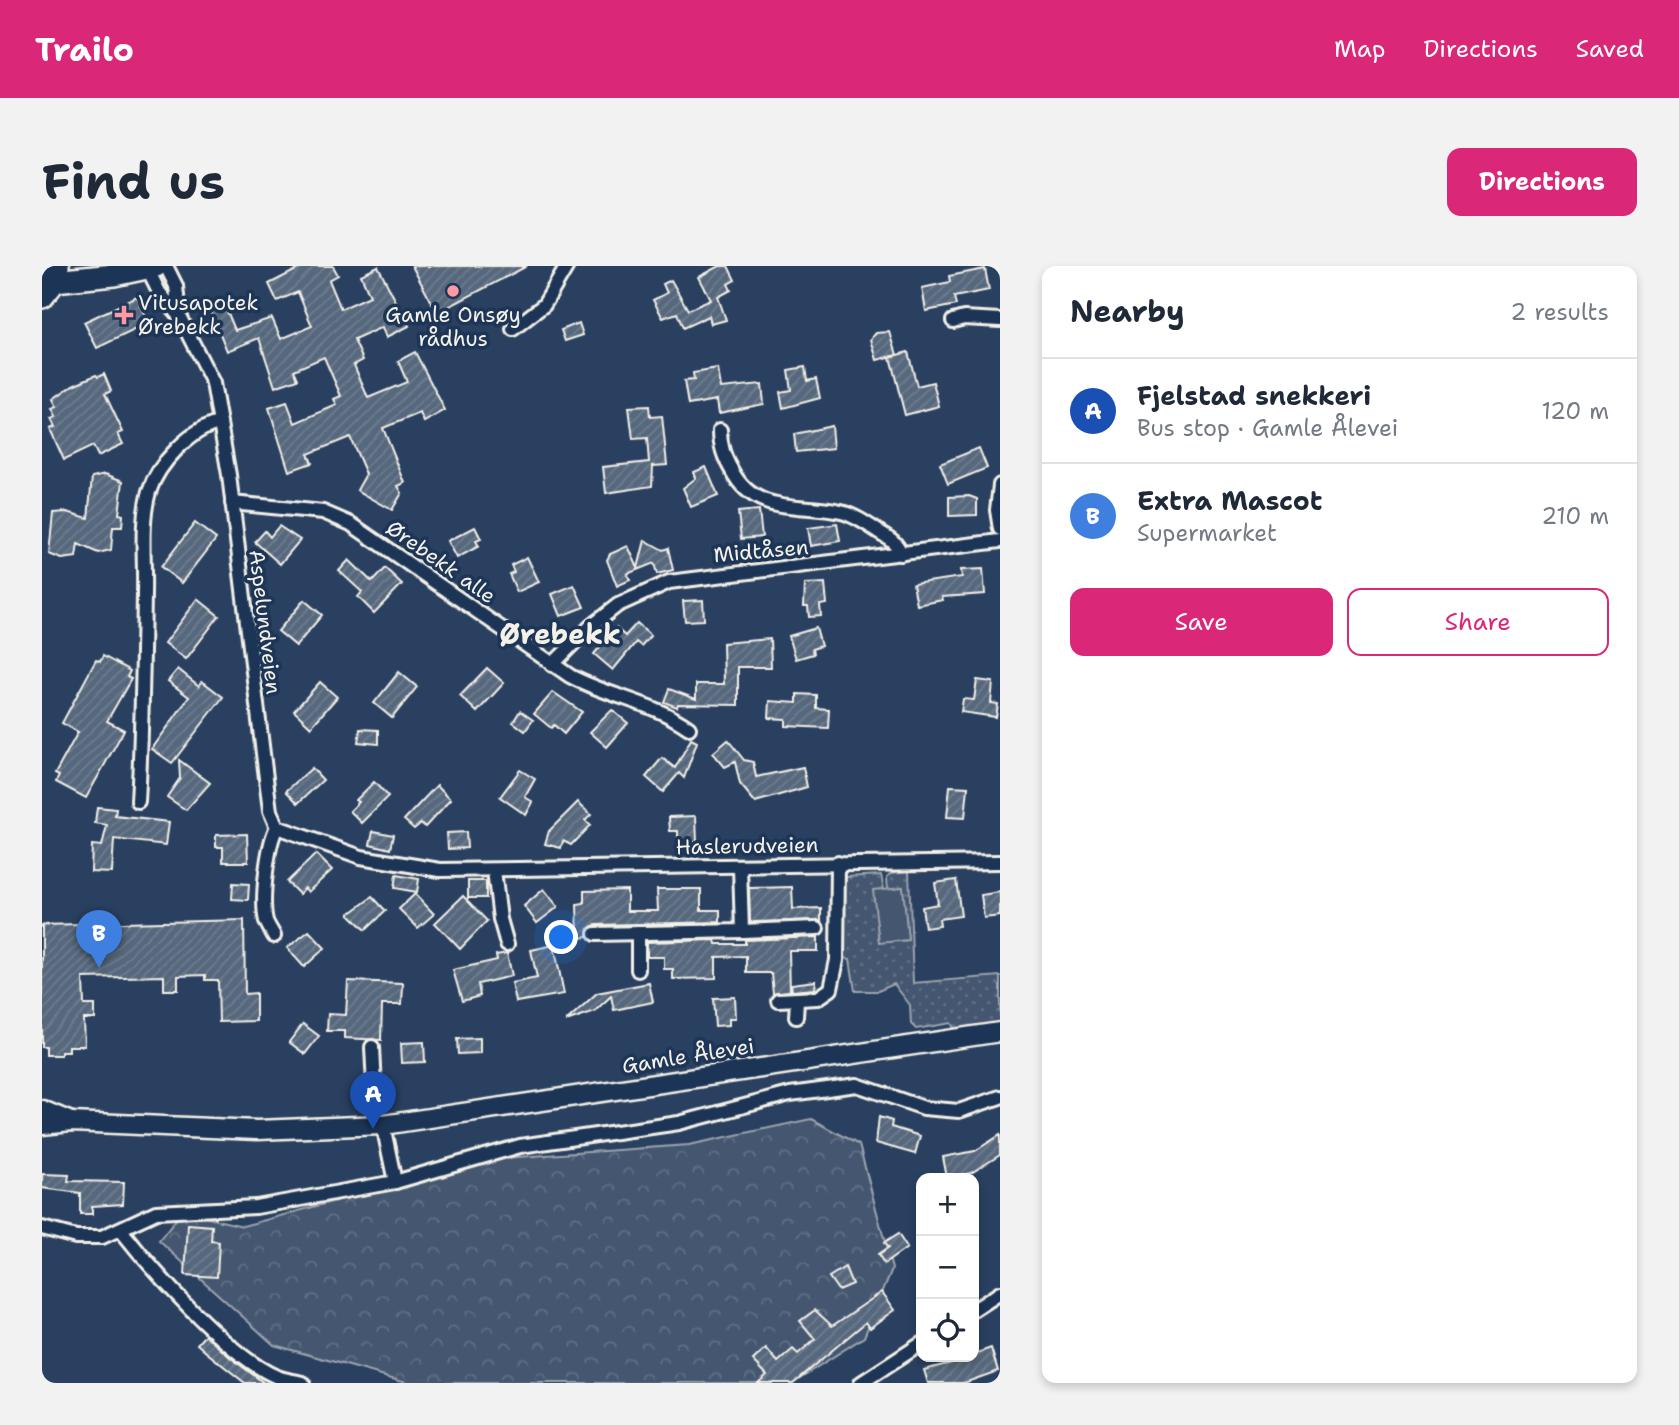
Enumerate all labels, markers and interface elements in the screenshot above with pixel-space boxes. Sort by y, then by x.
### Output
text: Trailo [35,27,134,72]
text: Map [1334,33,1385,65]
text: Directions [1423,33,1538,65]
text: Saved [1576,33,1644,65]
button: Directions [1447,148,1637,216]
text: Find us [42,149,225,215]
marker: Gamle Onsøy rådhus [445,283,461,299]
place label: Vitusapotek Ørebekk [138,289,258,341]
text: Nearby [1070,291,1185,332]
text: 2 results [1510,297,1609,327]
place label: Gamle Onsøy rådhus [385,301,521,353]
marker: Vitusapotek Ørebekk [116,307,132,323]
text: Fjelstad snekkeri [1137,378,1371,413]
text: A [1084,396,1102,426]
text: 120 m [1541,396,1609,426]
text: Bus stop · Gamle Ålevei [1137,413,1398,443]
text: Extra Mascot [1137,483,1322,518]
text: B [1086,501,1100,531]
text: 210 m [1541,501,1609,531]
street label: Ørebekk alle [381,514,501,610]
text: Supermarket [1137,518,1277,548]
street label: Midtåsen [712,533,810,569]
street label: Aspelundveien [242,548,288,696]
button: Save [1070,588,1333,656]
button: Share [1347,588,1609,656]
district label: Ørebekk [499,615,621,653]
street label: Haslerudveien [675,831,819,861]
pin: B [76,910,122,968]
your location [544,920,578,954]
street label: Gamle Ålevei [620,1031,756,1080]
pin: A [350,1071,396,1129]
map controls [916,1173,979,1362]
button: + [916,1173,979,1236]
button: − [916,1236,979,1299]
button: locate [916,1299,979,1362]

